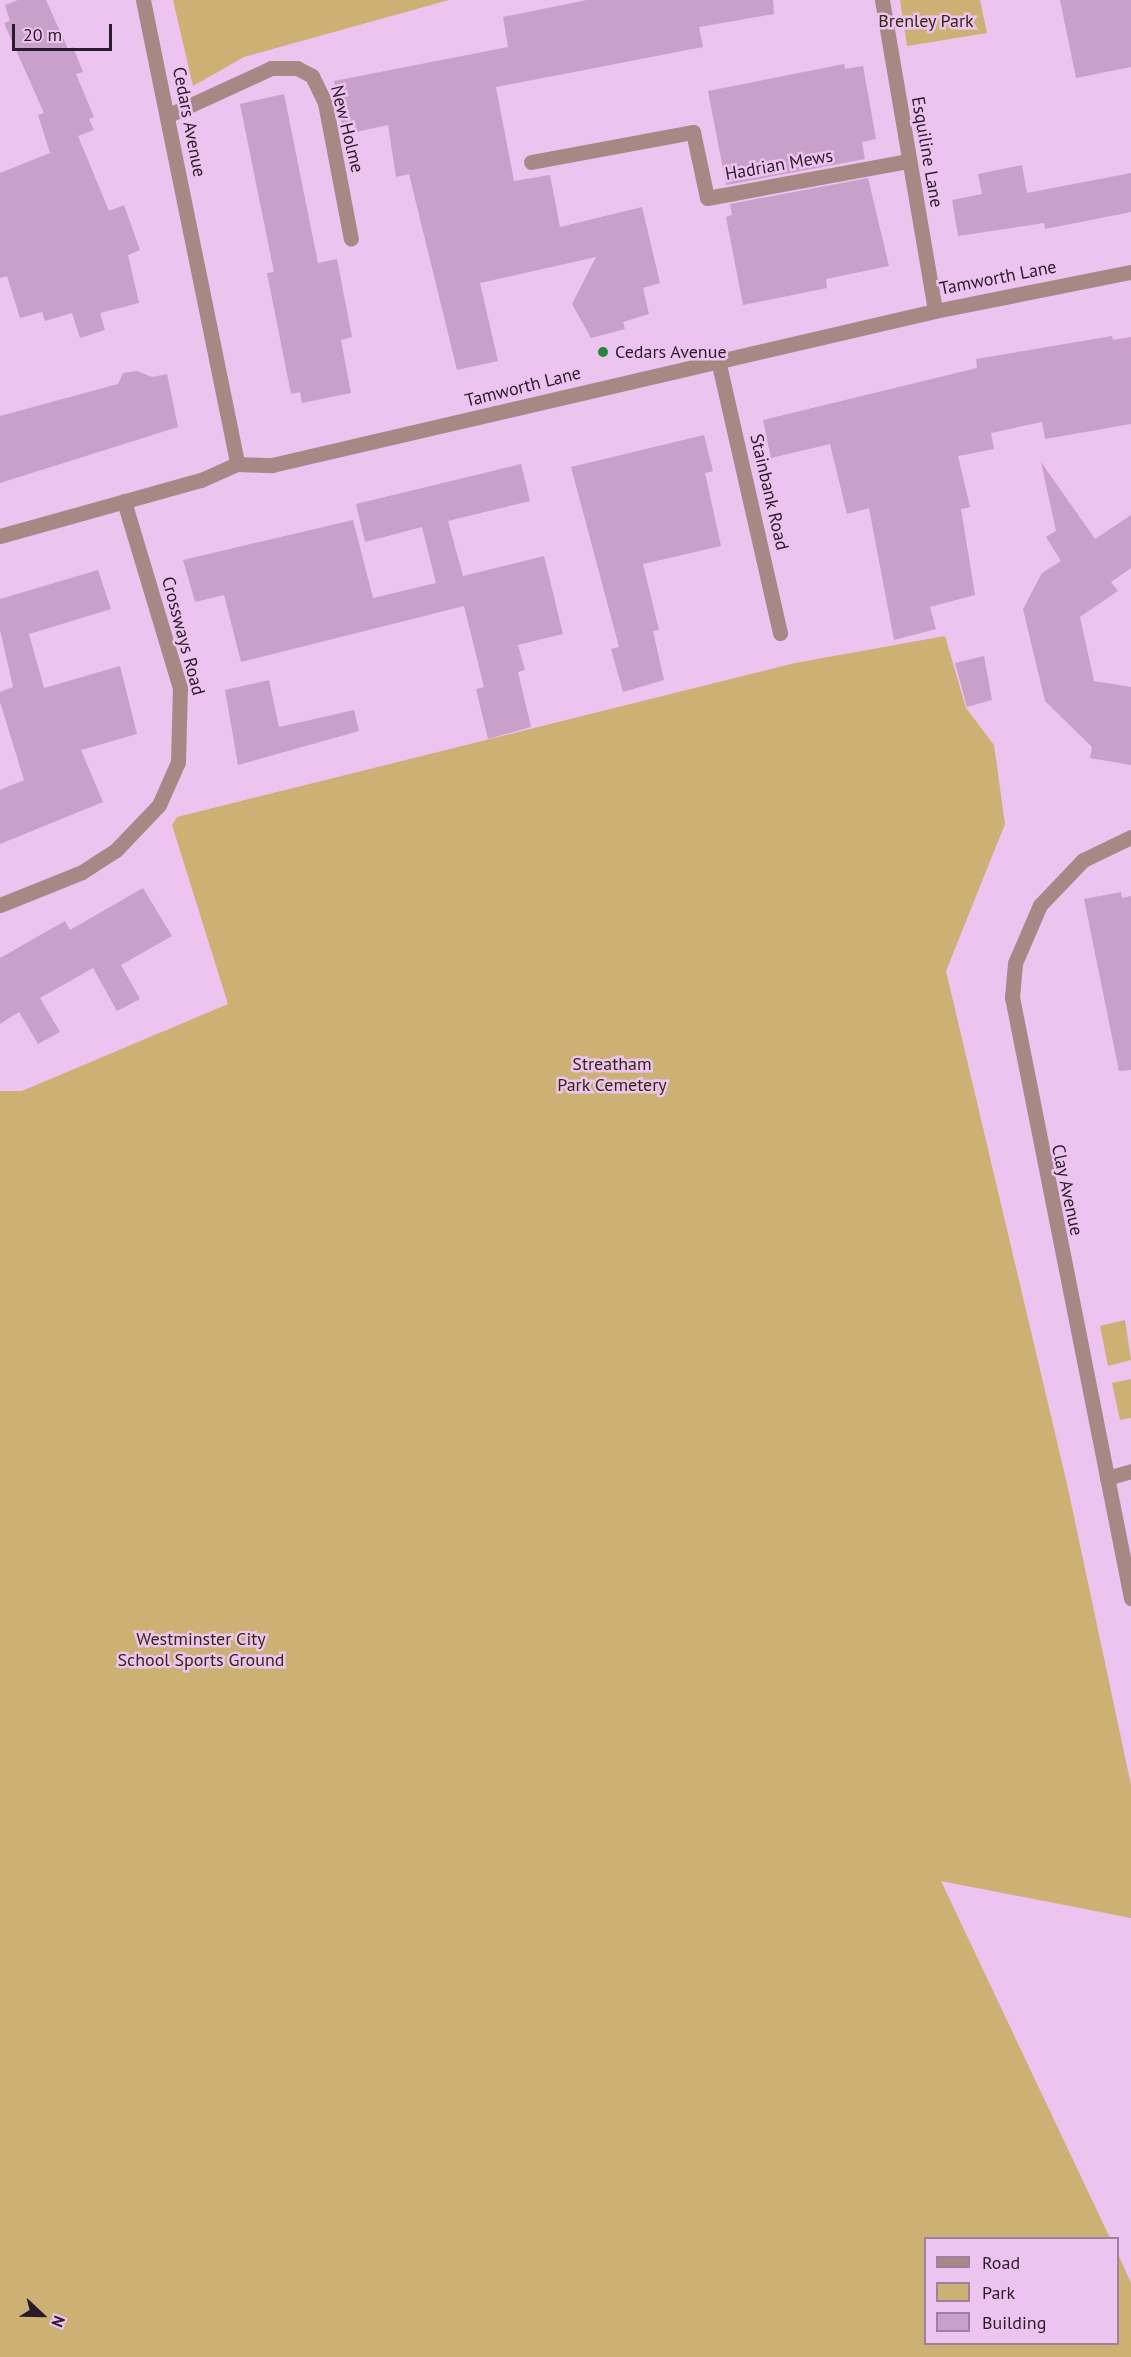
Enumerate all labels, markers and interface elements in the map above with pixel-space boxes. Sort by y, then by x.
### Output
park label: Brenley Park [878,10,974,32]
scale bar [15,12,116,50]
text: 20 m [23,23,62,46]
street label: Cedars Avenue [168,65,210,179]
street label: New Holme [326,83,368,175]
street label: Esquiline Lane [907,95,947,209]
street label: Hadrian Mews [723,145,835,185]
street label: Tamworth Lane [938,256,1058,300]
place label: Cedars Avenue [615,341,727,363]
marker: Cedars Avenue [596,345,610,359]
street label: Tamworth Lane [463,362,583,412]
street label: Stainbank Road [745,431,793,553]
street label: Crossways Road [157,574,209,698]
park label: Streatham Park Cemetery [557,1054,667,1096]
street label: Clay Avenue [1047,1142,1087,1238]
park label: Westminster City School Sports Ground [118,1629,284,1672]
legend [924,2237,1119,2345]
text: Road [982,2251,1020,2274]
text: Park [982,2281,1015,2304]
north arrow [12,2285,72,2345]
text: Building [982,2311,1046,2334]
text: N [47,2313,70,2330]

